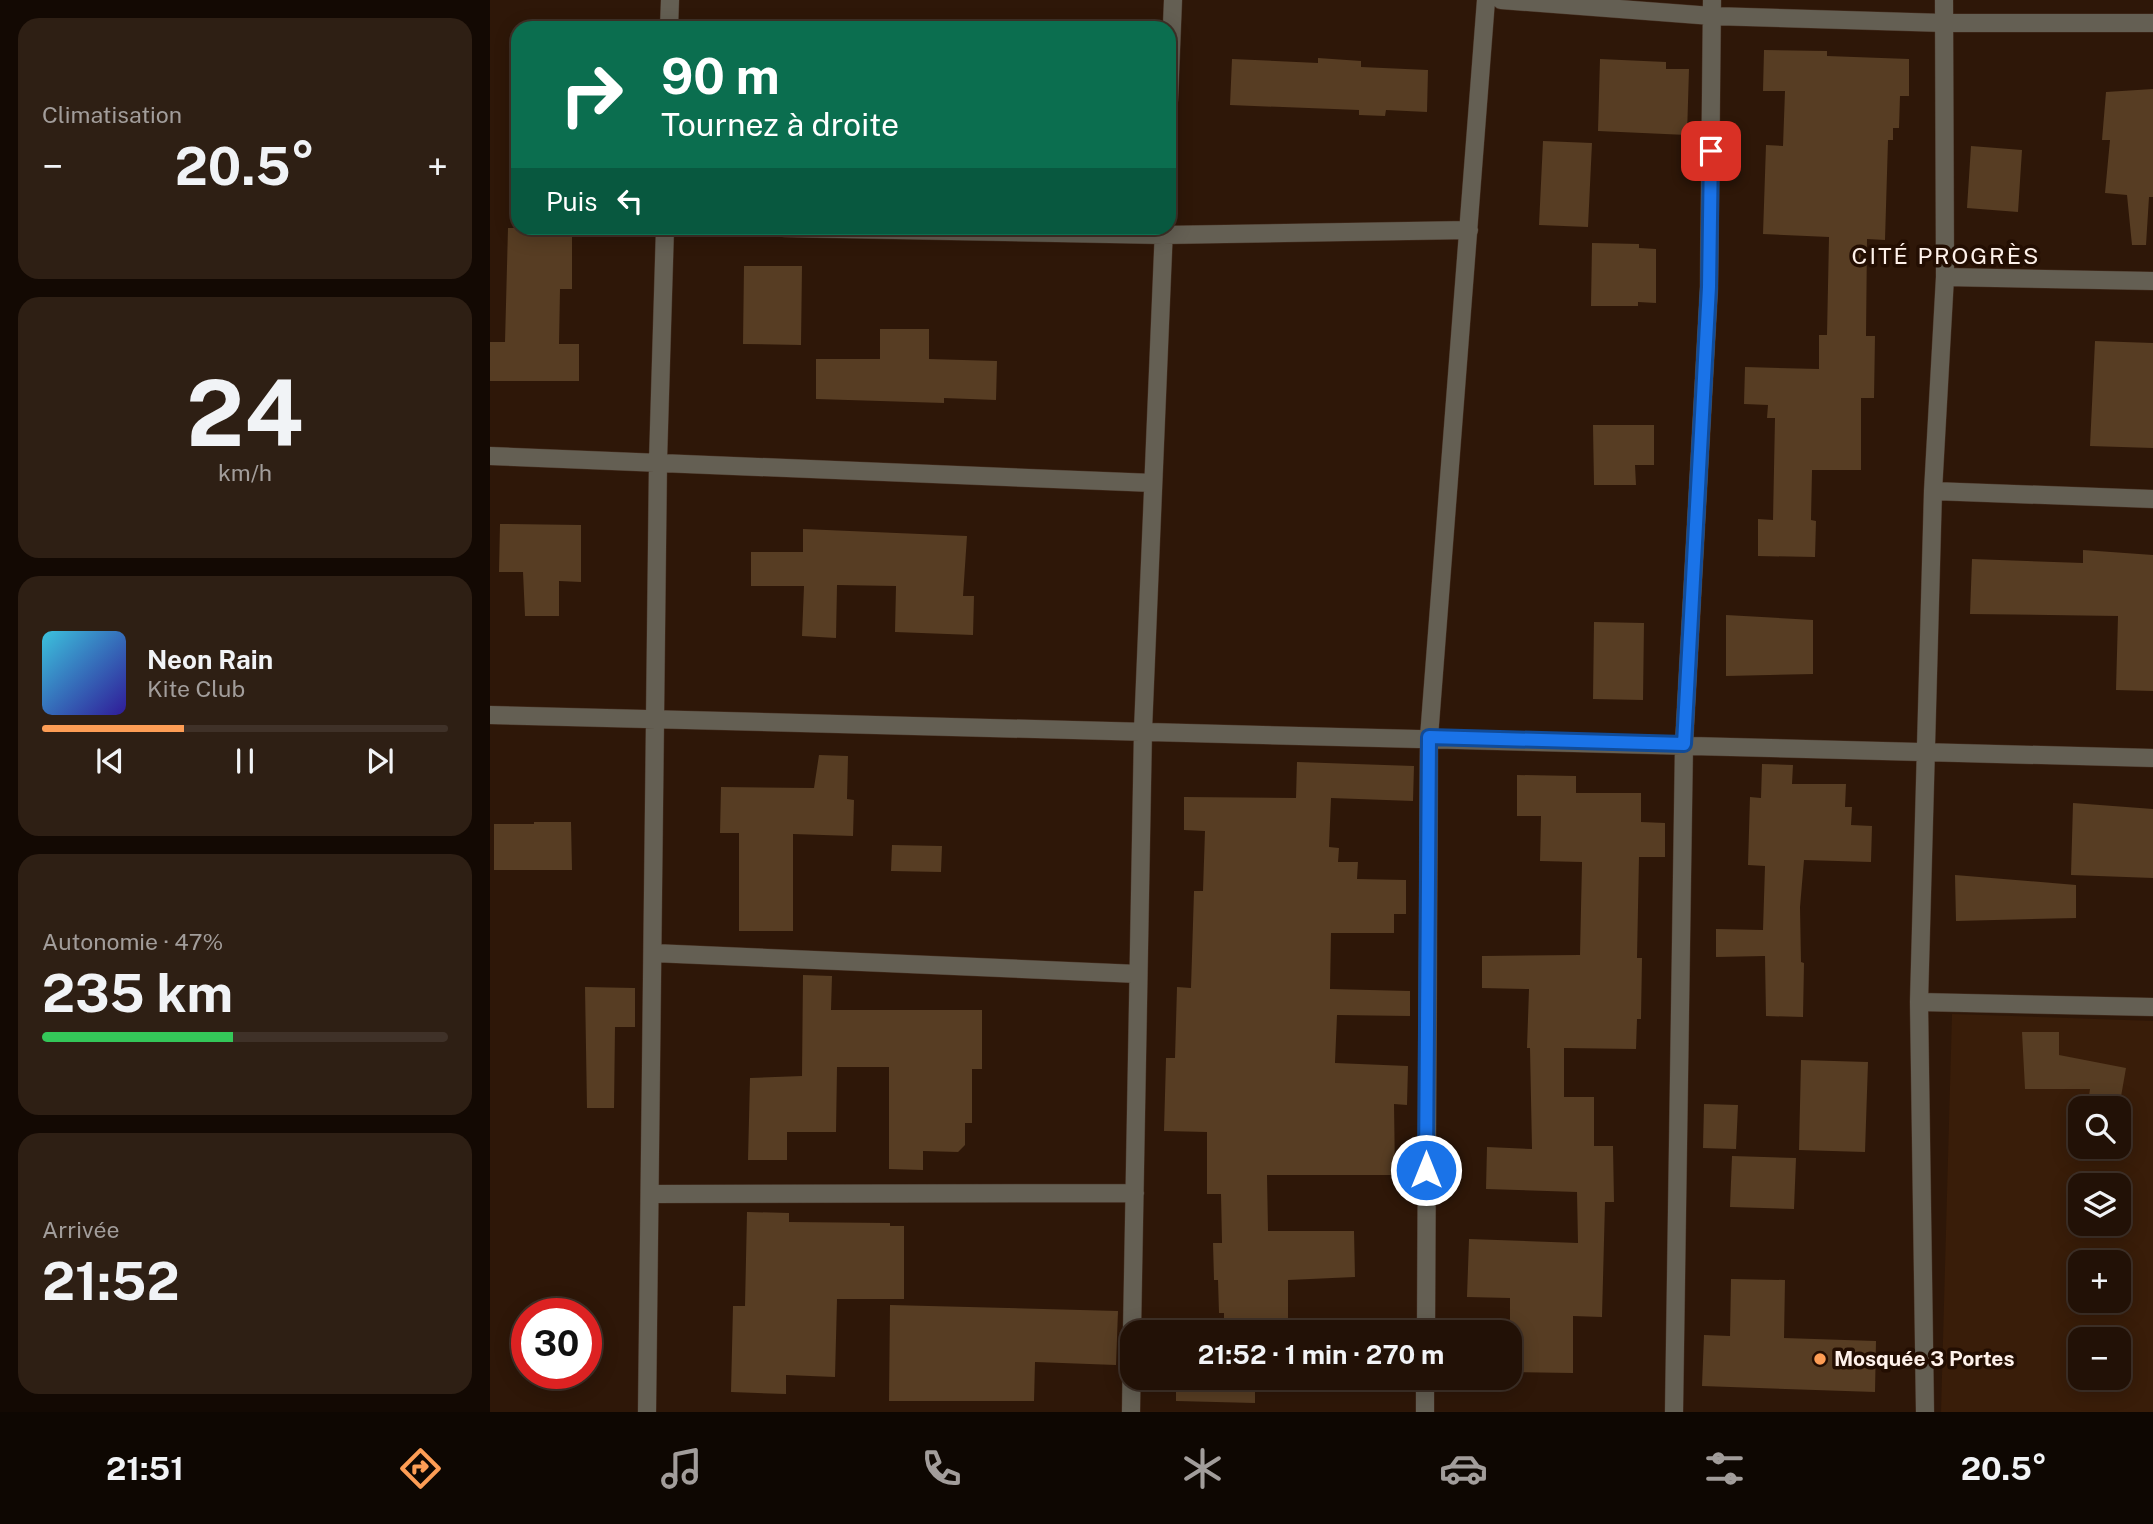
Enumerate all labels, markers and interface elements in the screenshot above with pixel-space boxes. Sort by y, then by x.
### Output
text: 90 m [661,47,780,105]
icon: right [546,49,637,140]
text: Climatisation [42,101,182,128]
text: Tournez à droite [661,106,899,143]
pin [1681,121,1741,181]
icon: arrive [1692,132,1730,170]
text: 20.5° [175,136,315,197]
text: − [42,144,63,189]
text: + [427,144,448,189]
icon: left [611,182,649,220]
text: Puis [546,186,597,217]
district label: CITÉ PROGRÈS [1852,242,2040,269]
text: 24 [186,360,304,466]
text: km/h [218,459,272,486]
text: Neon Rain [147,644,273,675]
text: Kite Club [147,675,245,702]
icon: previous [91,742,129,780]
icon: pause [226,742,264,780]
icon: next [361,742,399,780]
text: Autonomie · 47% [42,928,223,955]
text: 235 km [42,963,233,1024]
map controls [2068,1096,2131,1390]
button: search [2068,1096,2131,1159]
position arrow [1389,1133,1463,1207]
button: layers [2068,1173,2131,1236]
text: Arrivée [42,1216,119,1243]
button: + [2068,1250,2131,1313]
text: 21:52 [42,1251,179,1312]
speed limit sign: 30 [511,1298,602,1389]
button: − [2068,1327,2131,1390]
text: 21:52 · 1 min · 270 m [1198,1339,1444,1370]
place label: Mosquée 3 Portes [1834,1346,2014,1371]
marker: Mosquée 3 Portes [1812,1351,1828,1367]
icon: directions [396,1444,445,1493]
icon: music [657,1444,706,1493]
icon: phone [917,1444,966,1493]
icon: climate [1178,1444,1227,1493]
icon: car [1439,1444,1488,1493]
icon: filters [1700,1444,1749,1493]
text: 21:51 [106,1450,184,1487]
text: 20.5° [1961,1450,2047,1487]

